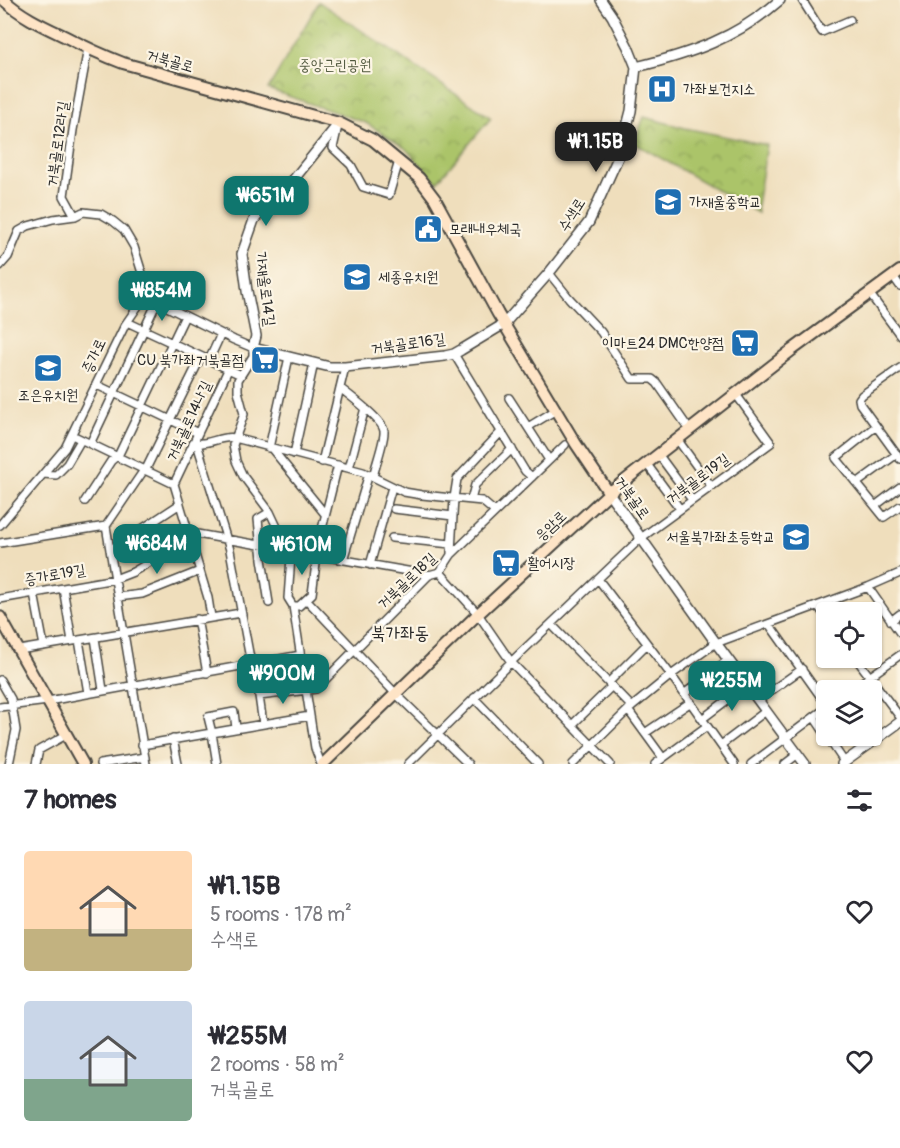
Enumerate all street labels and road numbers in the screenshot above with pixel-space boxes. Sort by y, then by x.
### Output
street label: 거북골로 [144,45,196,77]
street label: 거북골로12라길 [43,100,73,188]
street label: 수색로 [554,195,590,235]
street label: 가재울로14길 [251,251,279,327]
street label: 거북골로16길 [370,329,446,359]
street label: 증가로 [78,336,110,376]
street label: 거북골로14나길 [162,378,216,464]
street label: 거북골로19길 [663,450,733,508]
street label: 거북골로 [610,473,654,523]
street label: 응암로 [531,507,571,545]
street label: 거북골로18길 [374,549,440,613]
street label: 증가로19길 [23,560,87,590]

